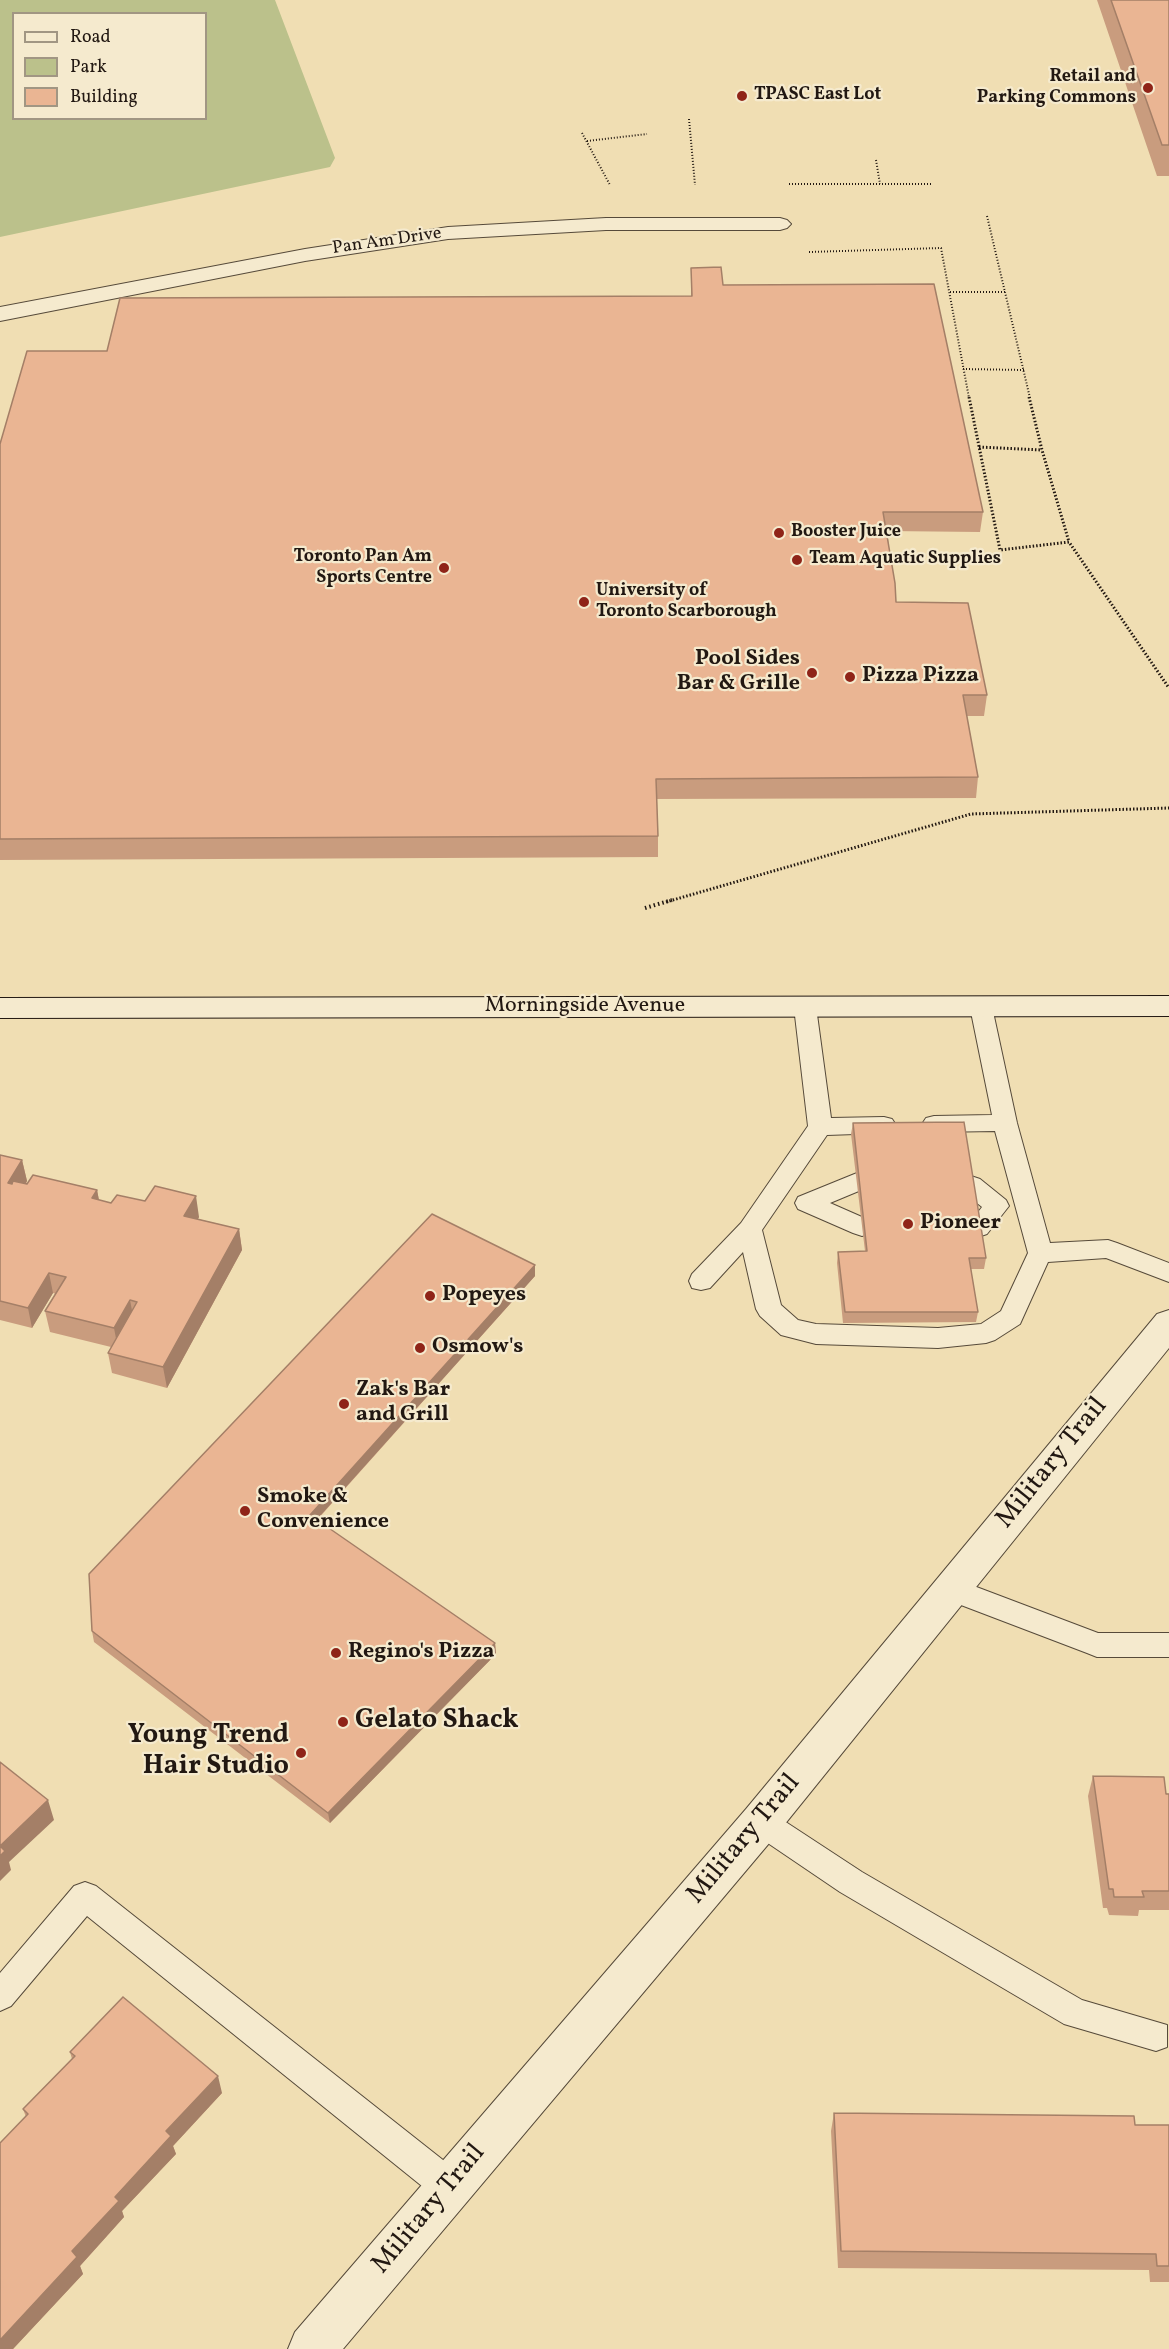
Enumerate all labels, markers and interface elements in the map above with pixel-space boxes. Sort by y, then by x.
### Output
legend [12,12,207,120]
text: Road [70,25,111,50]
text: Park [70,55,107,80]
place label: Retail and Parking Commons [977,67,1136,110]
marker: Retail and Parking Commons [1141,81,1155,95]
text: Building [70,85,138,110]
place label: TPASC East Lot [754,85,881,107]
marker: TPASC East Lot [735,89,749,103]
street label: Pan Am Drive [331,224,443,260]
place label: Booster Juice [791,522,901,544]
marker: Booster Juice [772,526,786,540]
place label: Toronto Pan Am Sports Centre [294,547,432,590]
place label: Team Aquatic Supplies [809,549,1001,571]
marker: Team Aquatic Supplies [790,553,804,567]
marker: Toronto Pan Am Sports Centre [437,561,451,575]
place label: University of Toronto Scarborough [596,581,777,624]
marker: University of Toronto Scarborough [577,595,591,609]
place label: Pool Sides Bar & Grille [677,647,800,698]
place label: Pizza Pizza [862,664,979,690]
marker: Pool Sides Bar & Grille [805,666,819,680]
marker: Pizza Pizza [843,670,857,684]
street label: Morningside Avenue [485,994,685,1020]
place label: Pioneer [920,1211,1001,1237]
marker: Pioneer [901,1217,915,1231]
place label: Popeyes [442,1283,526,1309]
marker: Popeyes [423,1289,437,1303]
place label: Osmow's [432,1335,523,1361]
marker: Osmow's [413,1341,427,1355]
place label: Zak's Bar and Grill [356,1378,450,1430]
street label: Military Trail [990,1392,1116,1536]
marker: Zak's Bar and Grill [337,1397,351,1411]
place label: Smoke & Convenience [257,1485,389,1536]
marker: Smoke & Convenience [238,1504,252,1518]
place label: Regino's Pizza [348,1640,494,1666]
marker: Regino's Pizza [329,1646,343,1660]
place label: Gelato Shack [355,1706,519,1738]
marker: Gelato Shack [336,1715,350,1729]
place label: Young Trend Hair Studio [128,1721,289,1784]
marker: Young Trend Hair Studio [294,1746,308,1760]
street label: Military Trail [681,1769,809,1911]
street label: Military Trail [366,2139,494,2281]

